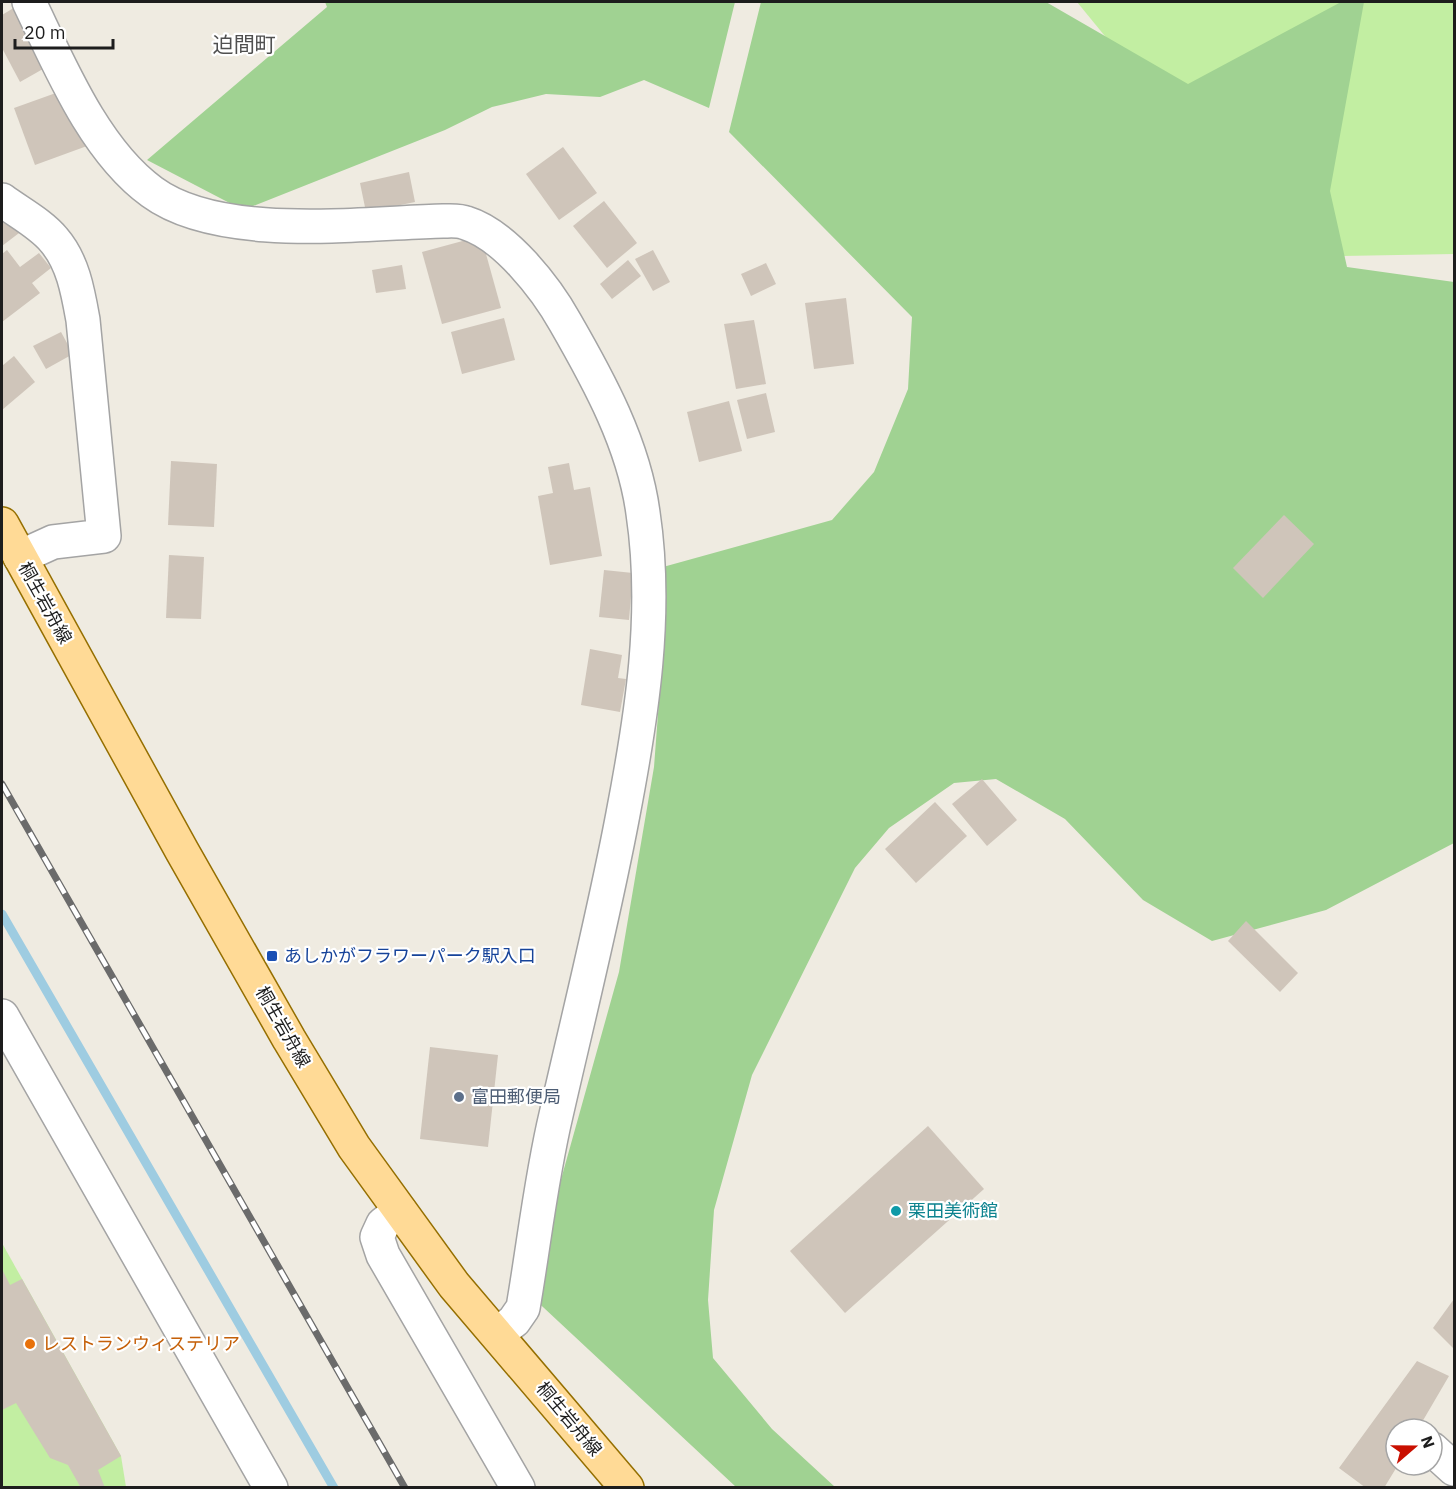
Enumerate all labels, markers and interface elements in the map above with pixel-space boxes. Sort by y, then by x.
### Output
scale bar [15,12,112,50]
text: 20 m [24,21,66,44]
district label: 迫間町 [213,30,276,58]
street label: 桐生岩舟線 [14,558,77,648]
place label: あしかがフラワーパーク駅入口 [284,944,536,967]
marker: あしかがフラワーパーク駅入口 [265,949,279,963]
street label: 桐生岩舟線 [251,982,316,1071]
place label: 富田郵便局 [471,1085,561,1108]
marker: 富田郵便局 [452,1090,466,1104]
place label: 栗田美術館 [908,1199,998,1222]
marker: 栗田美術館 [889,1204,903,1218]
place label: レストランウィステリア [42,1332,240,1355]
marker: レストランウィステリア [23,1337,37,1351]
street label: 桐生岩舟線 [532,1377,607,1461]
north arrow [1384,1417,1444,1477]
text: N [1417,1433,1439,1451]

